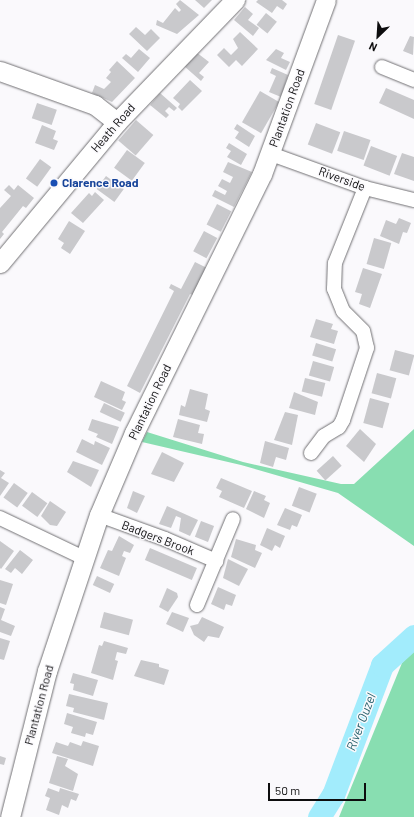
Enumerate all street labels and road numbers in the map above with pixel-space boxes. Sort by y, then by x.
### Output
street label: Plantation Road [266,67,308,149]
street label: Heath Road [88,101,138,155]
street label: Riverside [317,164,367,194]
street label: Plantation Road [125,362,175,442]
street label: Badgers Brook [120,518,196,558]
street label: Plantation Road [21,663,57,747]

